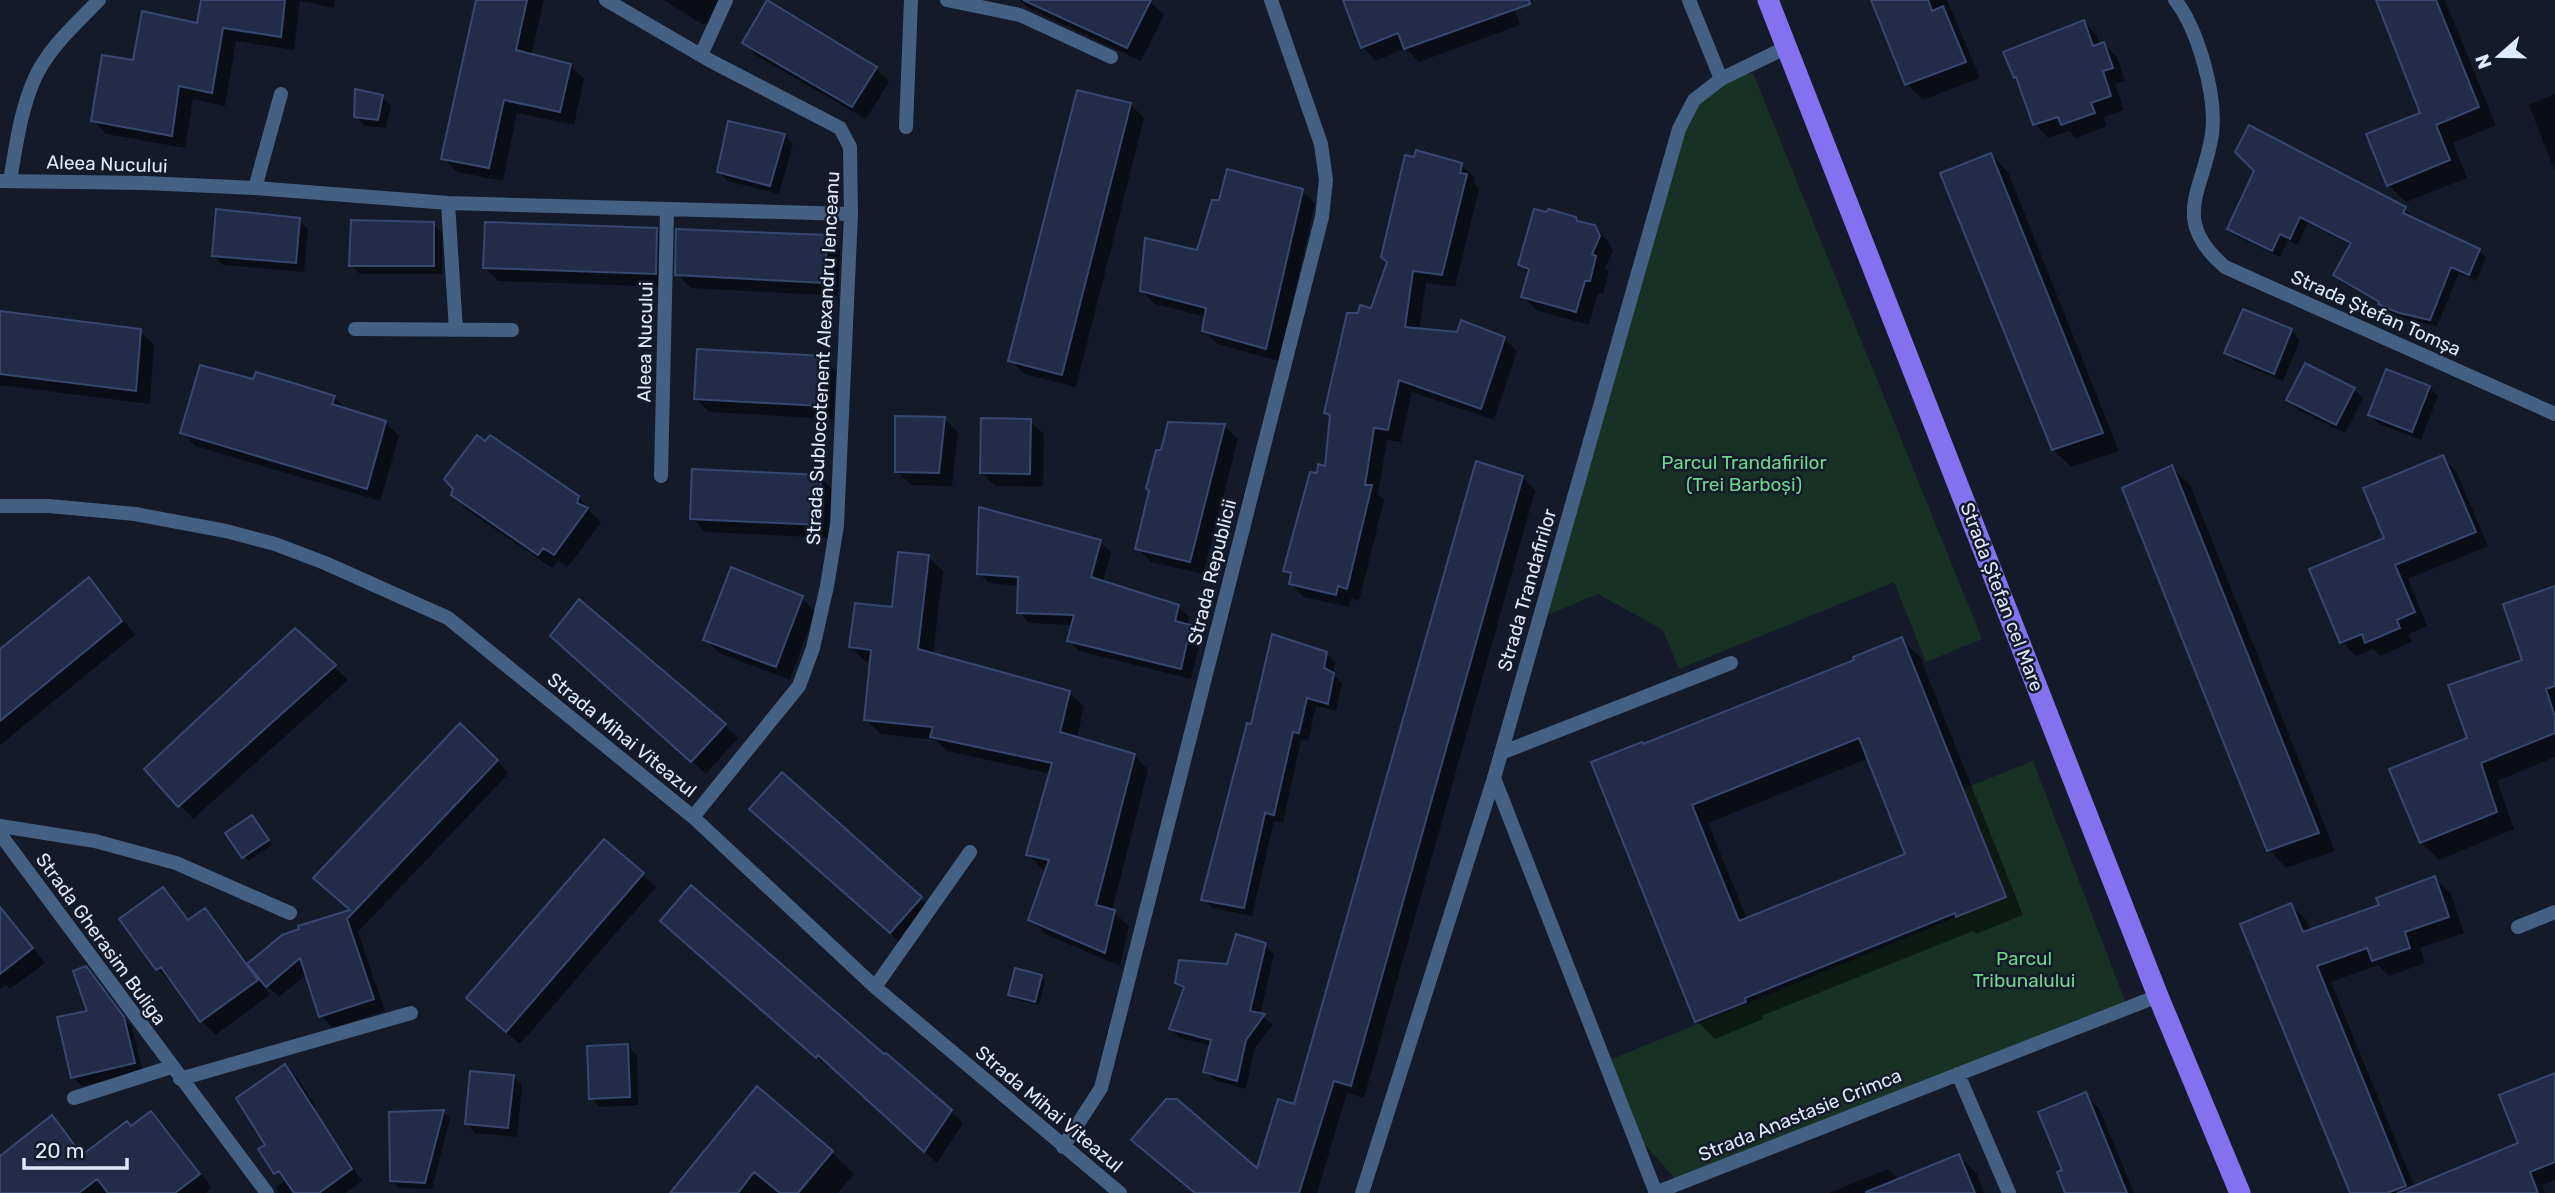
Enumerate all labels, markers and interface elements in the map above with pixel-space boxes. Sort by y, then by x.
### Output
north arrow [2464,21,2534,91]
text: N [2470,51,2497,72]
street label: Aleea Nucului [46,150,168,178]
street label: Strada Sublocotenent Alexandru Ienceanu [802,171,844,545]
street label: Strada Ștefan Tomșa [2287,265,2465,361]
street label: Aleea Nucului [632,281,658,403]
park label: Parcul Trandafirilor (Trei Barboși) [1661,451,1828,496]
street label: Strada Republicii [1183,497,1241,647]
street label: Strada Ștefan cel Mare [1955,499,2049,695]
street label: Strada Trandafirilor [1493,505,1561,674]
street label: Strada Mihai Viteazul [543,668,701,802]
street label: Strada Gherasim Buliga [31,849,171,1029]
park label: Parcul Tribunalului [1973,947,2075,992]
street label: Strada Mihai Viteazul [971,1041,1127,1177]
street label: Strada Anastasie Crimca [1695,1064,1905,1166]
scale bar [24,1126,128,1170]
text: 20 m [35,1138,84,1163]

